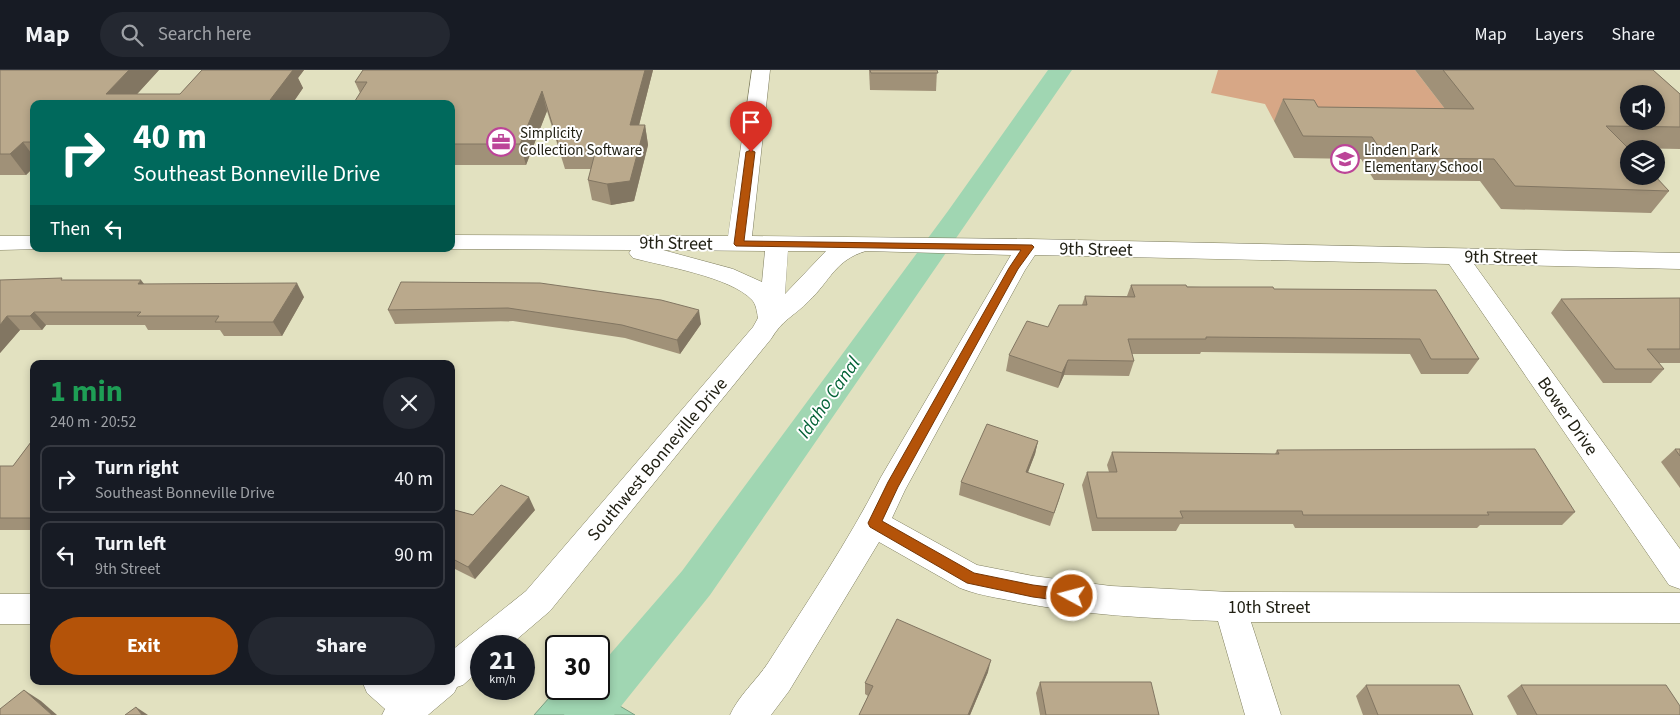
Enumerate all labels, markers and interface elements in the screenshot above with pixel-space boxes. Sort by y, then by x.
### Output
search box [100,12,450,57]
text: Map [25,17,70,52]
icon: search [118,21,146,49]
text: Search here [158,21,251,48]
text: Map [1475,22,1507,47]
text: Layers [1535,22,1584,47]
text: Share [1612,22,1655,47]
map controls [1620,85,1665,185]
button: sound [1620,85,1665,130]
pin [730,101,772,152]
icon: arrive [737,108,765,136]
text: 40 m [133,112,207,162]
icon: right [50,120,115,185]
place label: Simplicity Collection Software [520,123,642,161]
office icon: Simplicity Collection Software [486,127,516,157]
place label: Linden Park Elementary School [1364,140,1482,178]
button: layers [1620,140,1665,185]
school or university icon: Linden Park Elementary School [1330,144,1360,174]
text: Southeast Bonneville Drive [133,158,380,190]
icon: left [100,215,128,243]
text: Then [50,216,90,243]
street label: 9th Street [639,230,713,257]
street label: 9th Street [1059,236,1133,263]
street label: 9th Street [1464,244,1538,271]
water label: Idaho Canal [791,351,867,444]
text: 1 min [50,370,123,413]
street label: Southwest Bonneville Drive [581,372,733,546]
street label: Bower Drive [1531,372,1604,461]
button: close [383,377,435,429]
text: 240 m · 20:52 [50,411,137,433]
text: Turn right [95,455,179,482]
icon: right [52,465,80,493]
text: 40 m [395,466,433,493]
text: Southeast Bonneville Drive [95,482,275,504]
text: Turn left [95,531,166,558]
icon: left [52,541,80,569]
text: 90 m [395,542,433,569]
text: 9th Street [95,558,160,580]
position arrow [1045,569,1097,621]
street label: 10th Street [1228,595,1310,620]
button: Exit [50,617,238,675]
button: Share [248,617,435,675]
speed limit sign: 30 [545,635,610,700]
text: 21 [489,643,516,679]
text: km/h [489,671,516,688]

